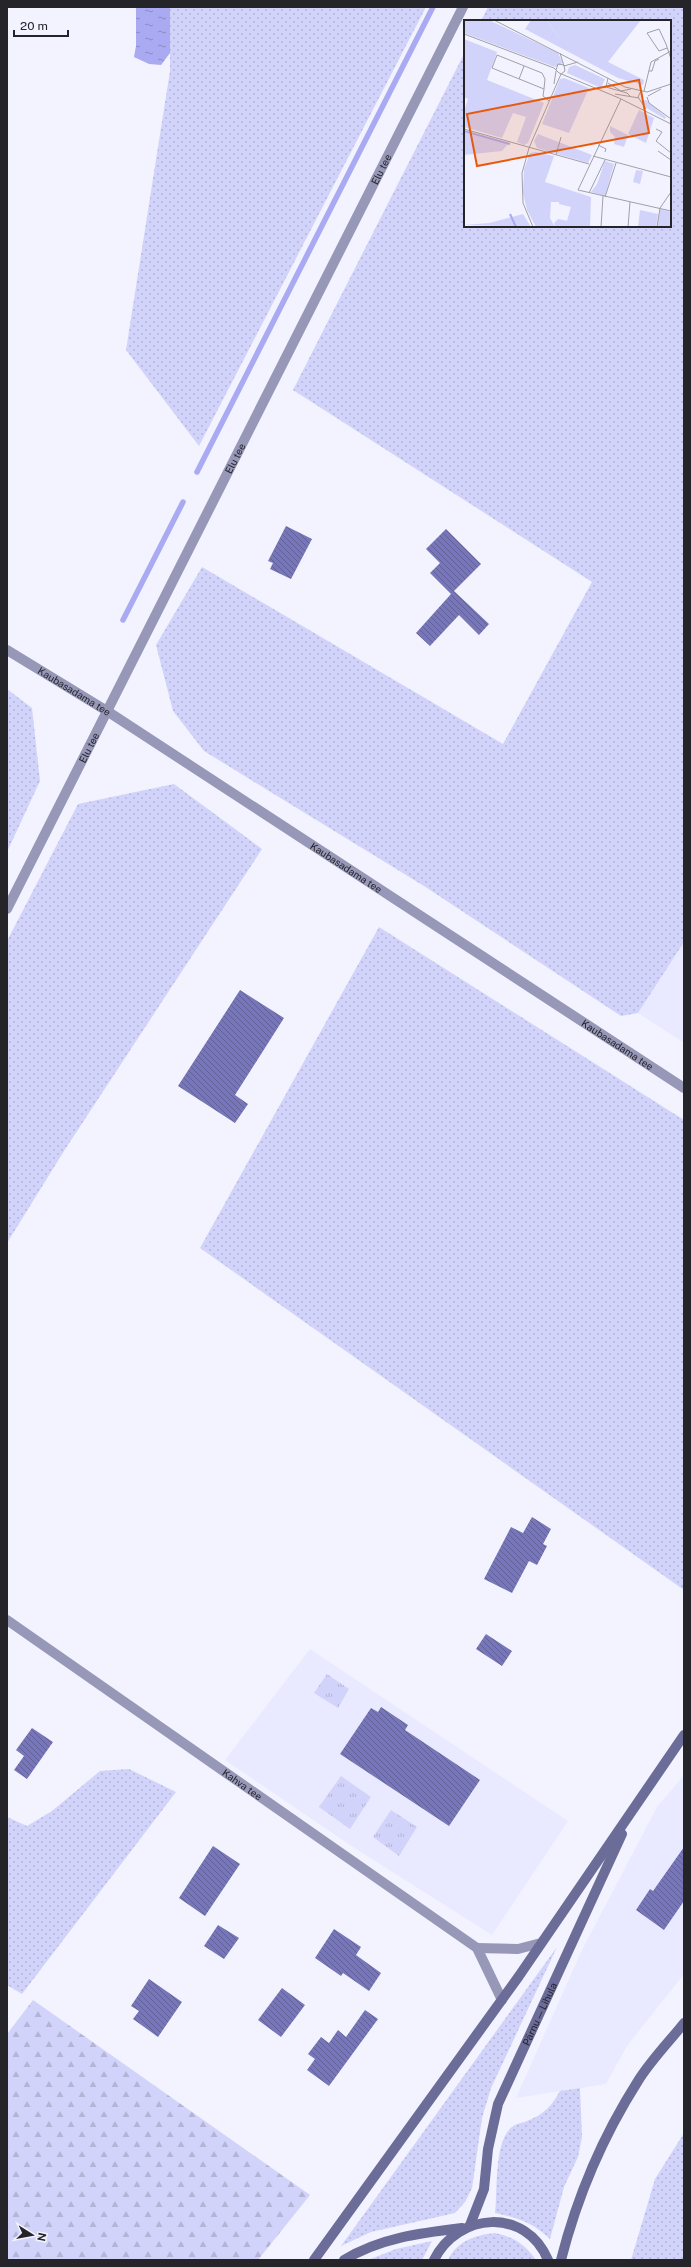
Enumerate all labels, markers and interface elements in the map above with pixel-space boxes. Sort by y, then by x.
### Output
scale bar [14,12,68,38]
text: 20 m [20,19,48,33]
inset map [464,20,671,227]
street label: Elu tee [368,152,394,186]
street label: Elu tee [222,441,248,475]
street label: Kaubasadama tee [36,664,114,718]
street label: Elu tee [76,730,101,765]
street label: Kaubasadama tee [308,840,385,895]
street label: Kaubasadama tee [579,1017,656,1073]
street label: Kahva tee [220,1766,265,1802]
street label: Pärnu — Lihula [520,1980,559,2047]
north arrow [12,2215,52,2255]
text: N [35,2232,49,2242]

